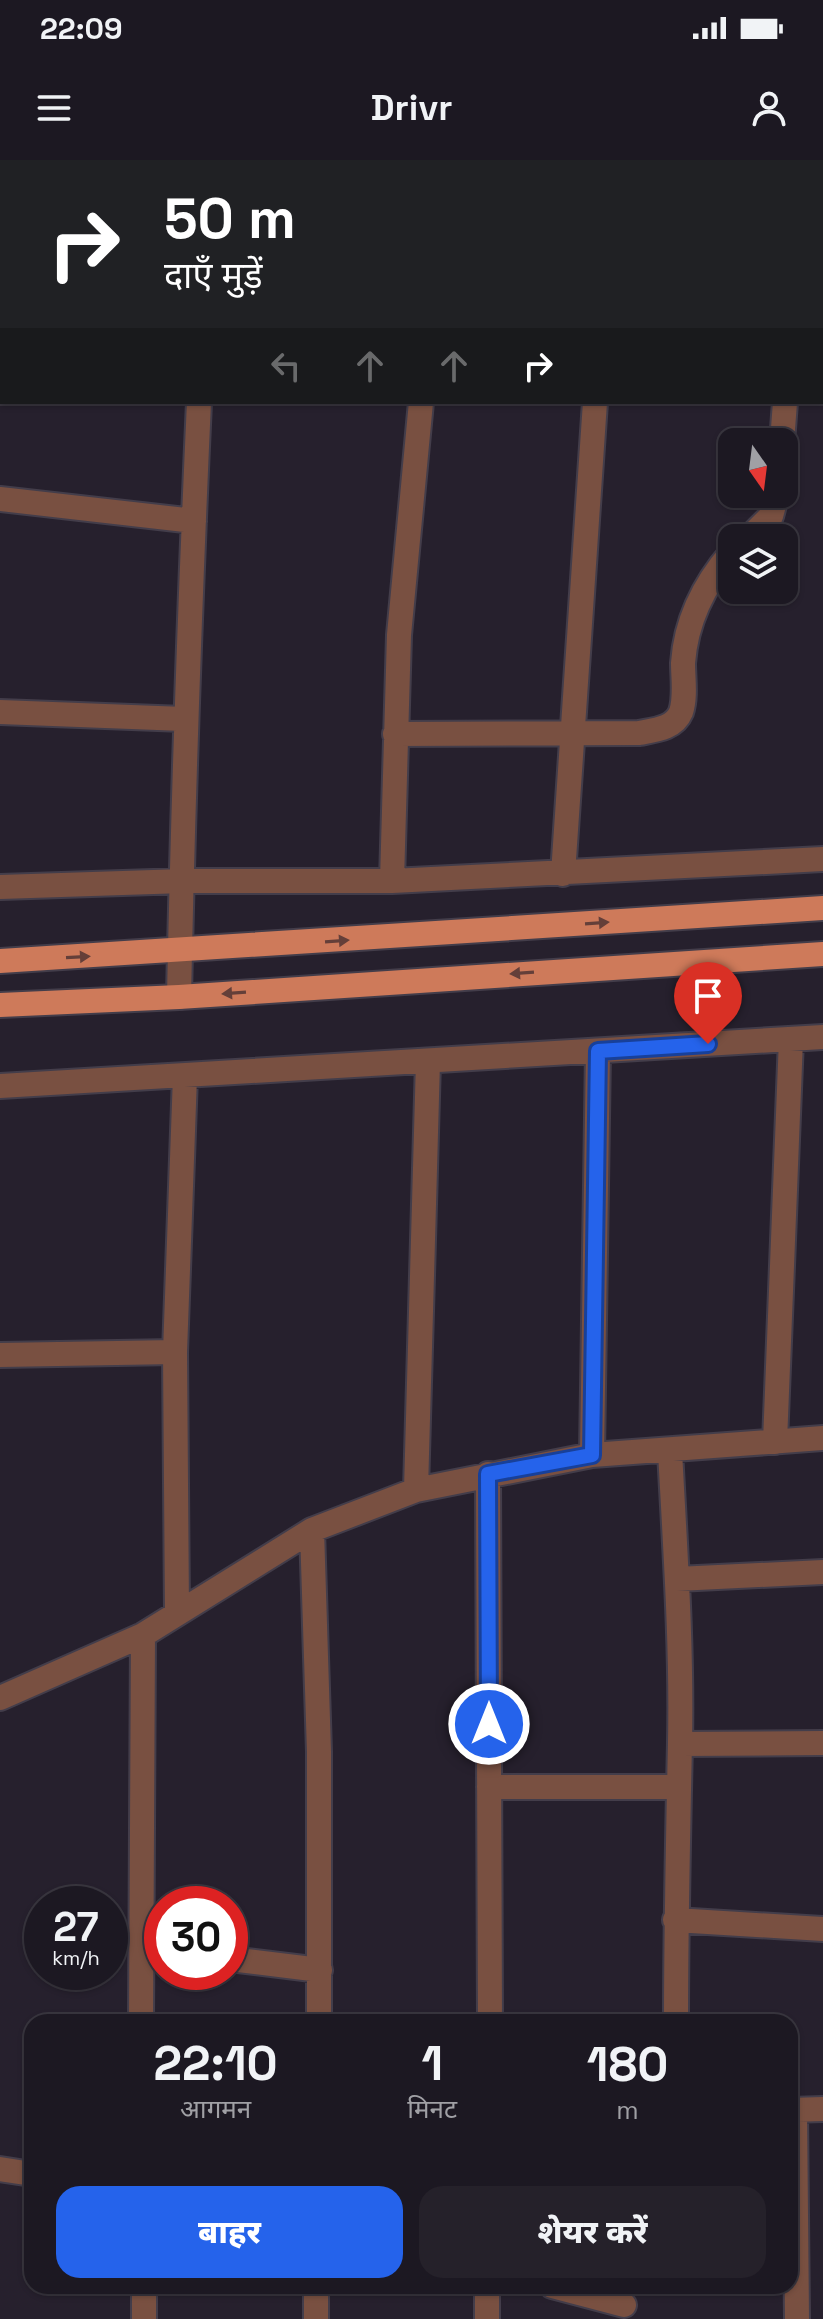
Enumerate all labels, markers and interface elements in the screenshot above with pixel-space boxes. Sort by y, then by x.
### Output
text: 22:09 [40,9,123,48]
text: Drivr [371,85,452,131]
icon: menu [32,86,76,130]
icon: person [747,86,791,130]
text: 50 m [164,183,296,254]
icon: right [32,192,136,296]
text: दाएँ मुड़ें [164,253,262,299]
icon: left [264,344,308,388]
icon: ahead [348,344,392,388]
icon: ahead [432,344,476,388]
icon: right [516,344,560,388]
north arrow [718,428,798,508]
map controls [718,428,798,604]
button: layers [718,524,798,604]
one-way arrow [585,916,610,929]
one-way arrow [325,934,350,947]
one-way arrow [66,951,91,964]
pin [674,962,742,1044]
one-way arrow [509,967,534,980]
icon: arrive [686,974,730,1018]
one-way arrow [221,987,246,1000]
position arrow [447,1682,531,1766]
speed limit sign: 30 [144,1886,248,1990]
text: 27 [53,1902,99,1953]
text: km/h [52,1945,100,1971]
text: 22:10 [154,2033,278,2094]
text: 1 [421,2033,443,2094]
text: 180 [587,2034,668,2095]
text: आगमन [180,2092,251,2126]
text: मिनट [407,2092,457,2126]
text: m [616,2093,639,2127]
button: बाहर [56,2186,403,2278]
button: शेयर करें [419,2186,766,2278]

